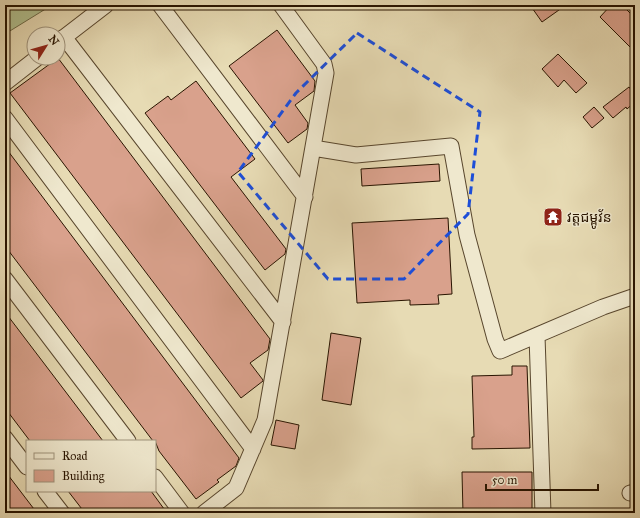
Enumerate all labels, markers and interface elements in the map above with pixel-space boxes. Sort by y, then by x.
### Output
north arrow [26,26,66,66]
text: N [46,33,62,48]
temple icon: វត្តជម្ពូវ័ន [542,206,564,228]
place label: វត្តជម្ពូវ័ន [567,208,612,229]
legend [26,440,156,492]
text: Road [62,449,88,463]
scale bar [486,466,598,492]
text: Building [62,469,105,484]
text: 50 m [492,473,517,487]

